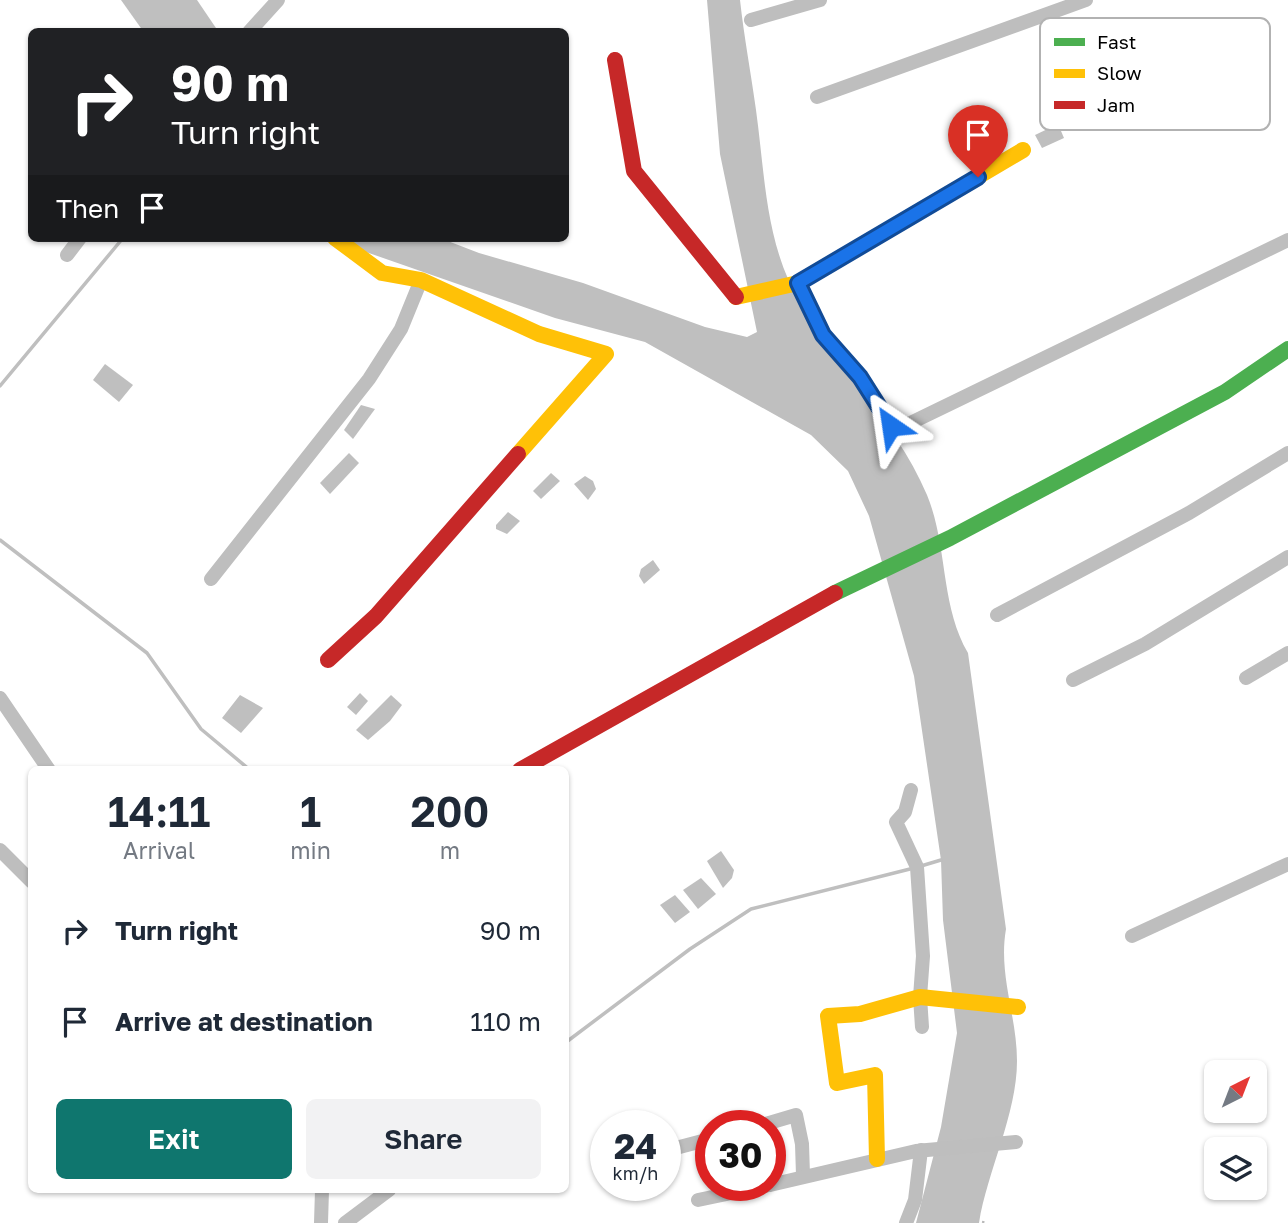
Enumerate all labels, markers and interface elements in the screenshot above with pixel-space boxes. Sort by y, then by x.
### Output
legend [1040,18,1270,130]
text: Fast [1097,30,1136,53]
text: 90 m [171,53,289,112]
icon: right [56,56,147,147]
text: Slow [1097,61,1142,84]
text: Jam [1097,93,1135,116]
pin [948,105,1008,177]
text: Turn right [171,113,320,151]
icon: arrive [959,116,997,154]
icon: arrive [133,189,171,227]
text: Then [56,193,119,224]
position arrow [854,389,928,463]
text: 14:11 [108,786,211,836]
text: 1 [300,786,321,836]
text: 200 [411,786,489,836]
text: Arrival [123,836,195,864]
text: min [290,836,331,864]
text: m [440,836,460,864]
icon: right [56,912,94,950]
text: Turn right [115,915,238,946]
text: 90 m [480,915,541,946]
icon: arrive [56,1003,94,1041]
text: Arrive at destination [115,1006,373,1037]
text: 110 m [470,1006,541,1037]
north arrow [1204,1060,1267,1124]
map controls [1204,1060,1267,1200]
button: Exit [56,1099,292,1179]
button: Share [306,1099,541,1179]
speed limit sign: 30 [695,1110,786,1201]
text: 24 [614,1125,657,1167]
button: layers [1204,1137,1267,1200]
text: km/h [613,1162,658,1184]

